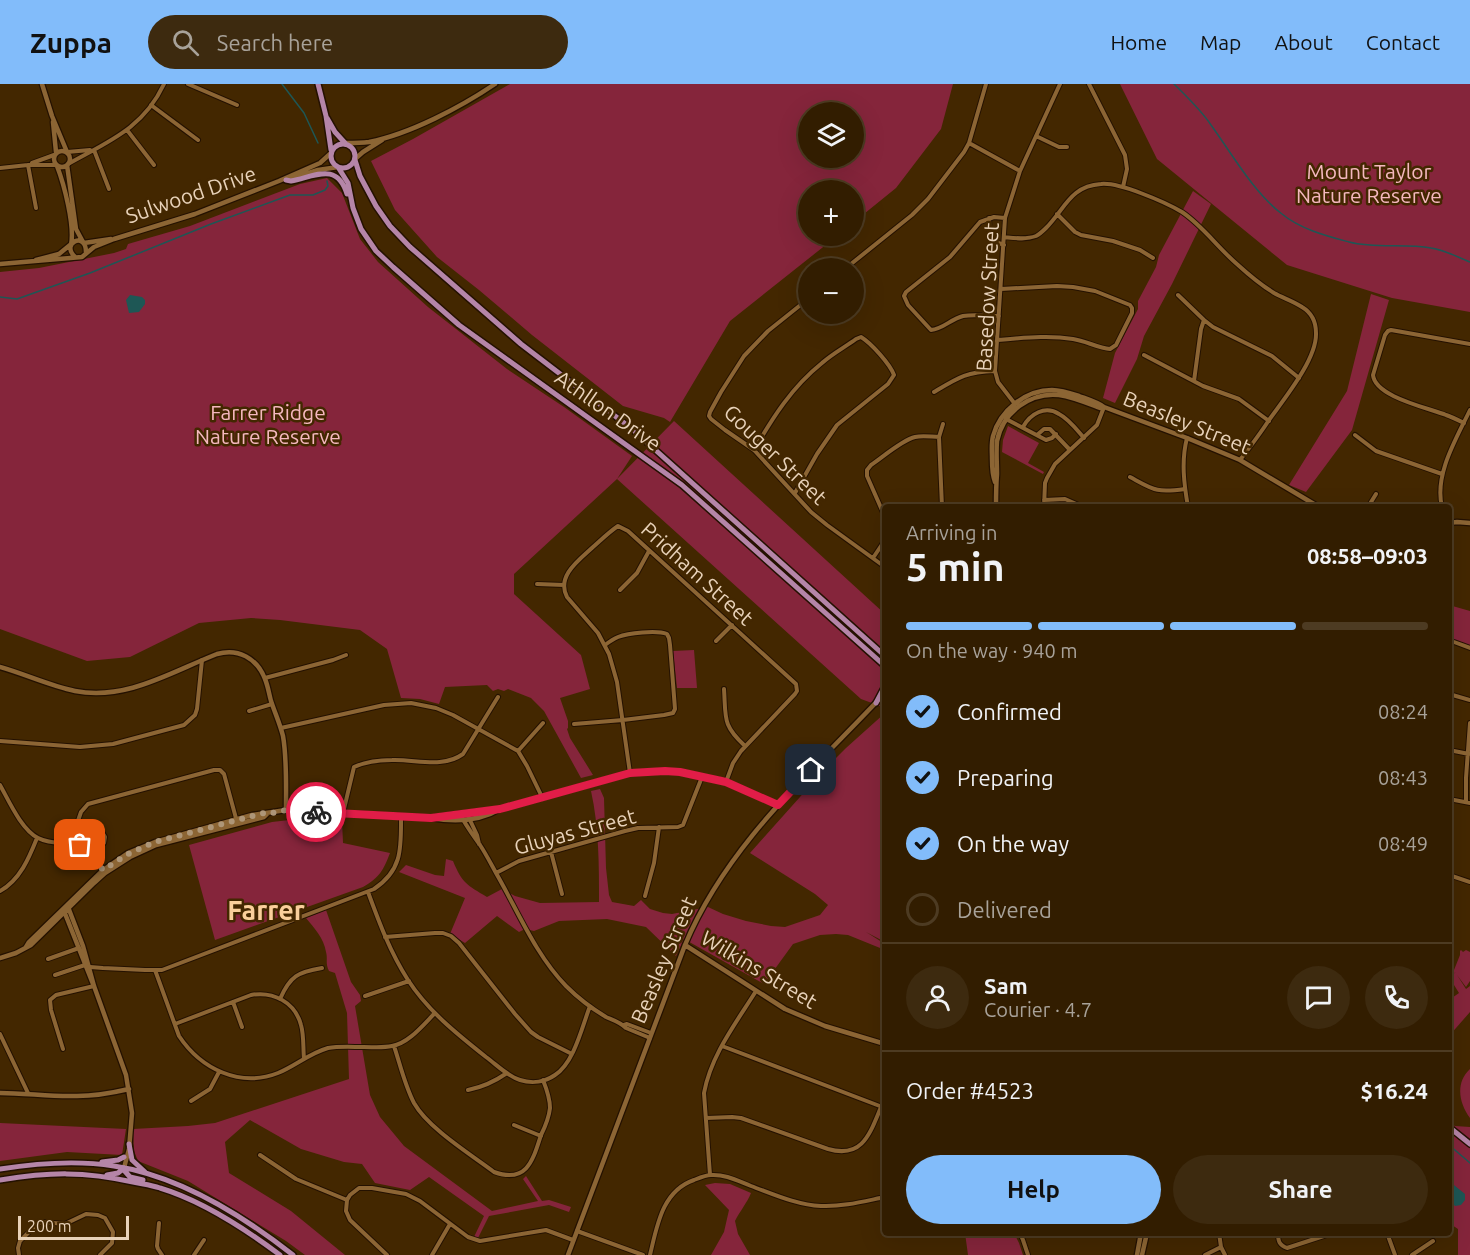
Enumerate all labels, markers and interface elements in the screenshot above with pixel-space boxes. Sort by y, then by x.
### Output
search box [148,15,568,69]
icon: search [169,26,202,59]
text: Zuppa [30,27,112,58]
text: Search here [217,30,333,55]
text: Home [1110,30,1167,54]
text: Map [1200,30,1241,54]
text: About [1274,30,1333,54]
text: Contact [1366,30,1440,54]
map controls [798,102,864,324]
button: layers [798,102,864,168]
park label: Mount Taylor Nature Reserve [1296,159,1442,207]
street label: Sulwood Drive [122,161,259,228]
button: + [798,180,864,246]
street label: Basedow Street [971,222,1003,372]
button: − [798,258,864,324]
street label: Athllon Drive [551,365,666,455]
street label: Beasley Street [1120,386,1255,459]
street label: Gouger Street [719,399,832,509]
park label: Farrer Ridge Nature Reserve [195,400,341,448]
street label: Pridham Street [637,517,759,630]
text: Arriving in [906,521,997,544]
text: 08:58–09:03 [1307,543,1428,568]
text: 5 min [906,545,1005,588]
text: On the way · 940 m [906,639,1078,662]
icon: check [906,695,939,728]
text: Confirmed [957,699,1062,724]
text: 08:24 [1378,700,1428,723]
pin [785,744,836,795]
icon: home [794,753,827,786]
icon: check [906,761,939,794]
text: Preparing [957,765,1054,790]
text: 08:43 [1378,766,1428,789]
courier [286,782,346,842]
icon: bike [300,796,333,829]
street label: Gluyas Street [511,803,638,859]
pin [54,819,105,870]
icon: check [906,827,939,860]
icon: bag [63,828,96,861]
text: On the way [957,831,1069,856]
text: 08:49 [1378,832,1428,855]
street label: Beasley Street [626,893,701,1027]
district label: Farrer [227,895,305,925]
text: Delivered [957,897,1052,922]
street label: Wilkins Street [697,925,822,1013]
button: person [906,966,969,1029]
button: chat [1287,966,1350,1029]
button: phone [1365,966,1428,1029]
text: Sam [984,973,1028,998]
text: Courier · 4.7 [984,998,1092,1021]
text: Order #4523 [906,1078,1034,1103]
text: $16.24 [1361,1078,1428,1103]
button: Help [906,1155,1161,1224]
button: Share [1173,1155,1428,1224]
scale bar [18,1213,129,1240]
text: 200 m [27,1217,72,1235]

